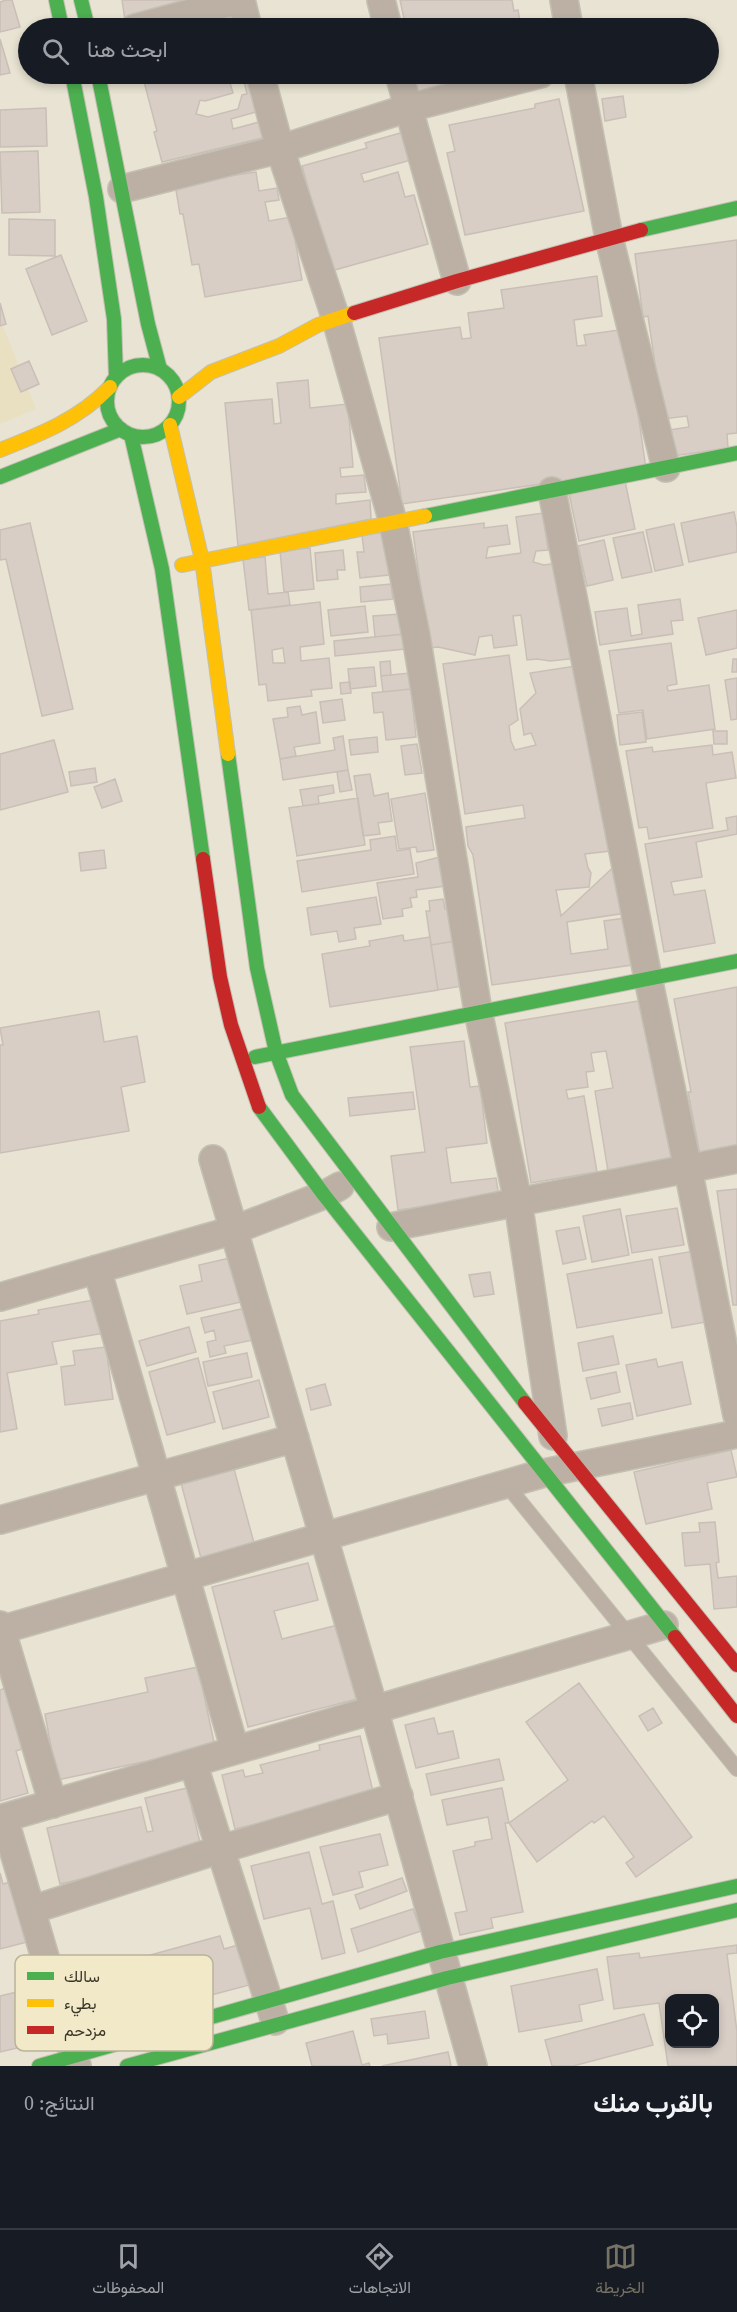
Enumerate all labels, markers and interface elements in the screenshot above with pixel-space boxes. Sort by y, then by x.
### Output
search box [18,18,719,84]
text: ابحث هنا [87,34,168,64]
icon: search [39,35,72,68]
legend [15,1955,213,2051]
text: سالك [64,1965,100,1987]
text: بطيء [64,1992,96,2017]
map controls [665,1994,719,2048]
button: locate [665,1994,719,2048]
text: مزدحم [64,2019,106,2041]
text: بالقرب منك [593,2085,713,2121]
text: النتائج: 0 [24,2089,95,2117]
tab: المحفوظات [92,2240,164,2302]
tab: الاتجاهات [349,2240,411,2302]
tab: الخريطة [595,2240,645,2302]

